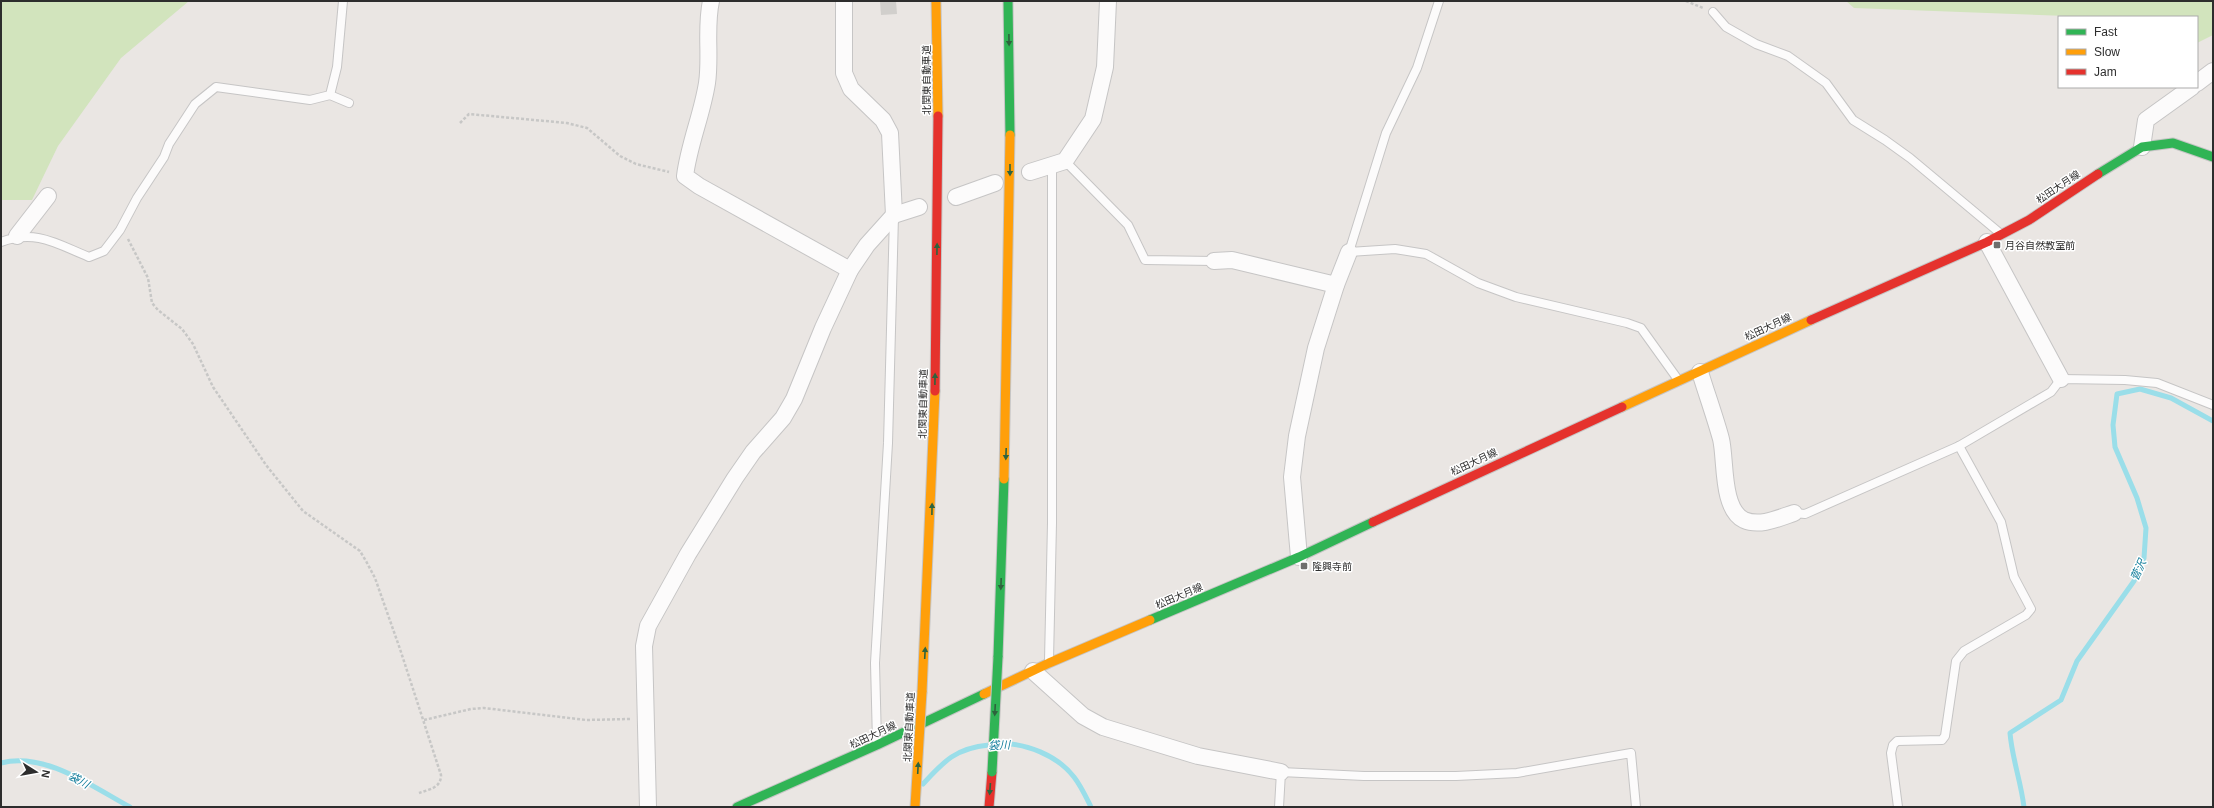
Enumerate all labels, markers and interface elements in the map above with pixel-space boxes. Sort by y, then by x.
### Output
legend [2058,16,2198,88]
text: Fast [2094,25,2118,39]
one-way arrow [1006,34,1012,47]
street label: 北関東自動車道 [921,45,932,115]
text: Slow [2094,45,2120,59]
text: Jam [2094,65,2117,79]
one-way arrow [1007,164,1013,177]
street label: 松田大月線 [2034,168,2082,206]
marker: 月谷自然教室前 [1992,240,2002,250]
place label: 月谷自然教室前 [2005,240,2075,251]
one-way arrow [934,242,940,255]
street label: 松田大月線 [1743,311,1793,343]
street label: 北関東自動車道 [917,369,929,439]
one-way arrow [932,372,938,385]
street label: 松田大月線 [1449,446,1499,478]
one-way arrow [1003,448,1010,460]
one-way arrow [929,502,935,515]
water label: 菅沢 [2128,556,2149,582]
marker: 隆興寺前 [1299,561,1309,571]
place label: 隆興寺前 [1312,561,1352,572]
one-way arrow [998,578,1004,591]
street label: 松田大月線 [1154,581,1204,611]
one-way arrow [921,647,928,659]
street label: 北関東自動車道 [902,692,916,762]
one-way arrow [992,704,998,717]
street label: 松田大月線 [848,719,898,751]
water label: 袋川 [988,739,1011,751]
north arrow [16,752,56,792]
one-way arrow [914,762,921,774]
text: N [39,769,52,779]
water label: 袋川 [66,770,92,791]
one-way arrow [987,783,994,795]

